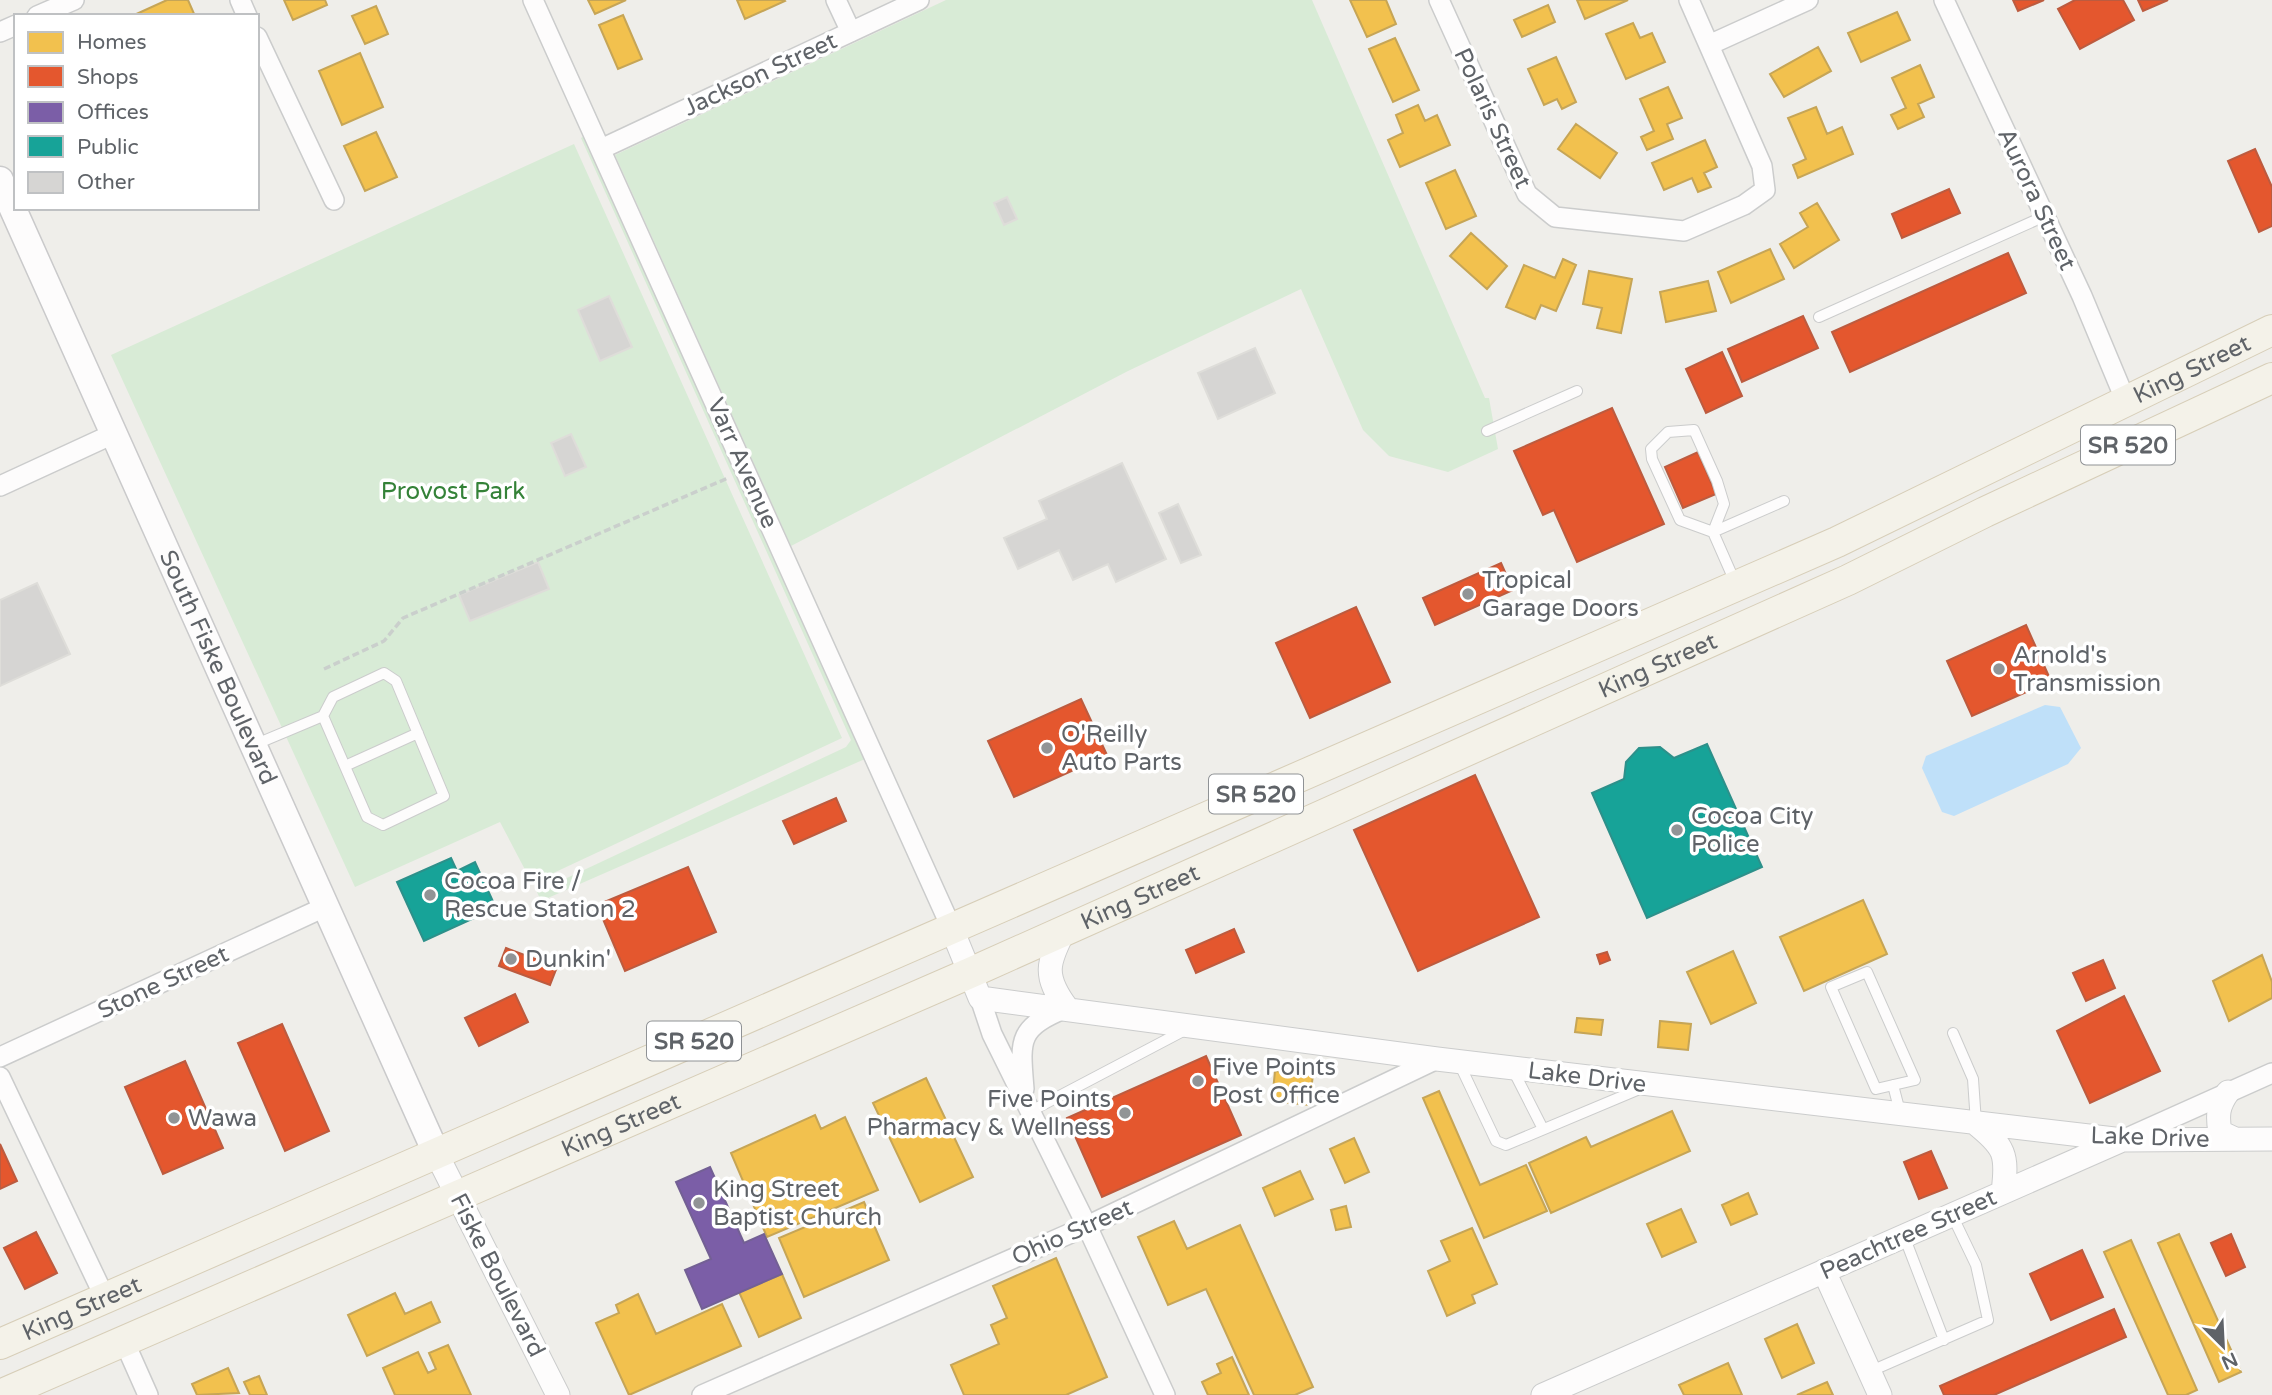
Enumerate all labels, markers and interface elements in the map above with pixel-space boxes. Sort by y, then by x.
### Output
legend [14,14,259,210]
street label: Jackson Street [679,26,842,123]
text: Homes [77,30,147,55]
street label: Polaris Street [1447,43,1538,193]
text: Shops [77,65,139,90]
text: Offices [77,100,149,125]
street label: Aurora Street [1991,124,2082,275]
text: Public [77,135,139,160]
text: Other [77,170,135,195]
street label: King Street [2129,329,2255,410]
street label: Varr Avenue [701,394,784,533]
road number: SR 520 [2081,426,2175,464]
park label: Provost Park [381,477,525,506]
street label: South Fiske Boulevard [153,546,283,789]
place label: Tropical Garage Doors [1482,566,1639,623]
marker: Tropical Garage Doors [1460,586,1476,602]
street label: King Street [1594,627,1721,705]
place label: Arnold's Transmission [2013,641,2161,698]
marker: Arnold's Transmission [1991,661,2007,677]
place label: O'Reilly Auto Parts [1061,720,1182,777]
marker: O'Reilly Auto Parts [1039,740,1055,756]
road number: SR 520 [1209,774,1303,814]
place label: Cocoa City Police [1691,802,1814,859]
marker: Cocoa City Police [1669,822,1685,838]
street label: King Street [1076,858,1204,937]
place label: Cocoa Fire / Rescue Station 2 [444,867,636,924]
marker: Cocoa Fire / Rescue Station 2 [422,887,438,903]
street label: Stone Street [93,940,233,1025]
place label: Dunkin' [525,945,611,974]
marker: Dunkin' [503,951,519,967]
road number: SR 520 [647,1022,741,1060]
place label: Five Points Post Office [1212,1053,1340,1110]
street label: Lake Drive [1526,1056,1648,1099]
marker: Five Points Post Office [1190,1073,1206,1089]
place label: Five Points Pharmacy & Wellness [867,1085,1111,1142]
street label: King Street [557,1087,685,1164]
place label: Wawa [188,1104,257,1133]
marker: Five Points Pharmacy & Wellness [1117,1105,1133,1121]
marker: Wawa [166,1110,182,1126]
street label: Lake Drive [2090,1121,2210,1154]
place label: King Street Baptist Church [713,1175,882,1232]
street label: Peachtree Street [1816,1183,2001,1286]
street label: Fiske Boulevard [444,1189,551,1362]
street label: Ohio Street [1007,1193,1137,1272]
marker: King Street Baptist Church [691,1195,707,1211]
street label: King Street [18,1270,146,1347]
north arrow [2188,1311,2258,1381]
text: N [2218,1347,2241,1374]

